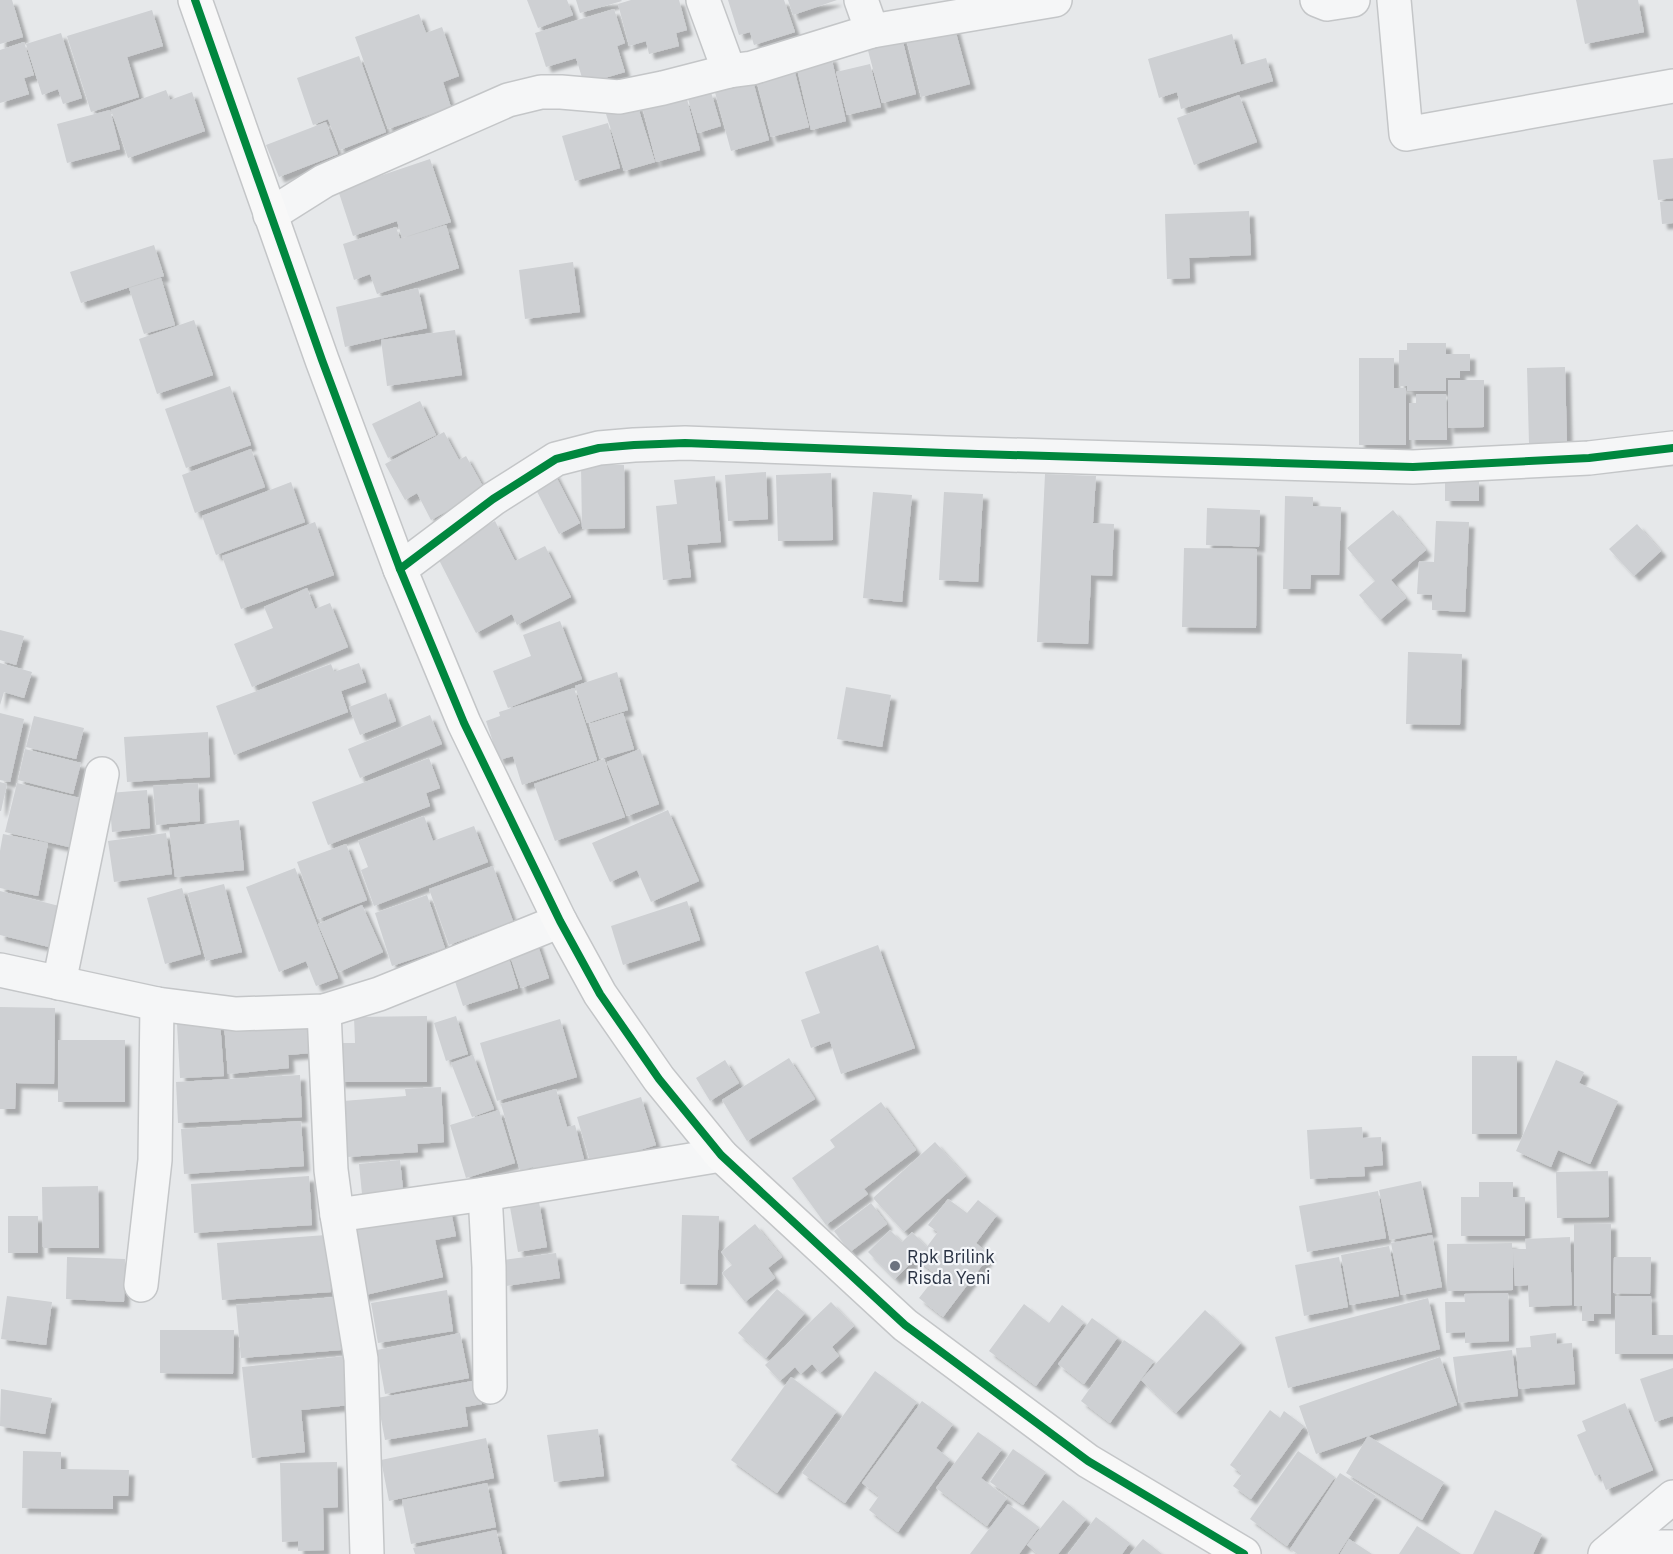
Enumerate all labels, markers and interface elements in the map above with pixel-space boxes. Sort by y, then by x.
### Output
place label: Rpk Brilink Risda Yeni [907,1245,995,1289]
marker: Rpk Brilink Risda Yeni [888,1259,902,1273]

